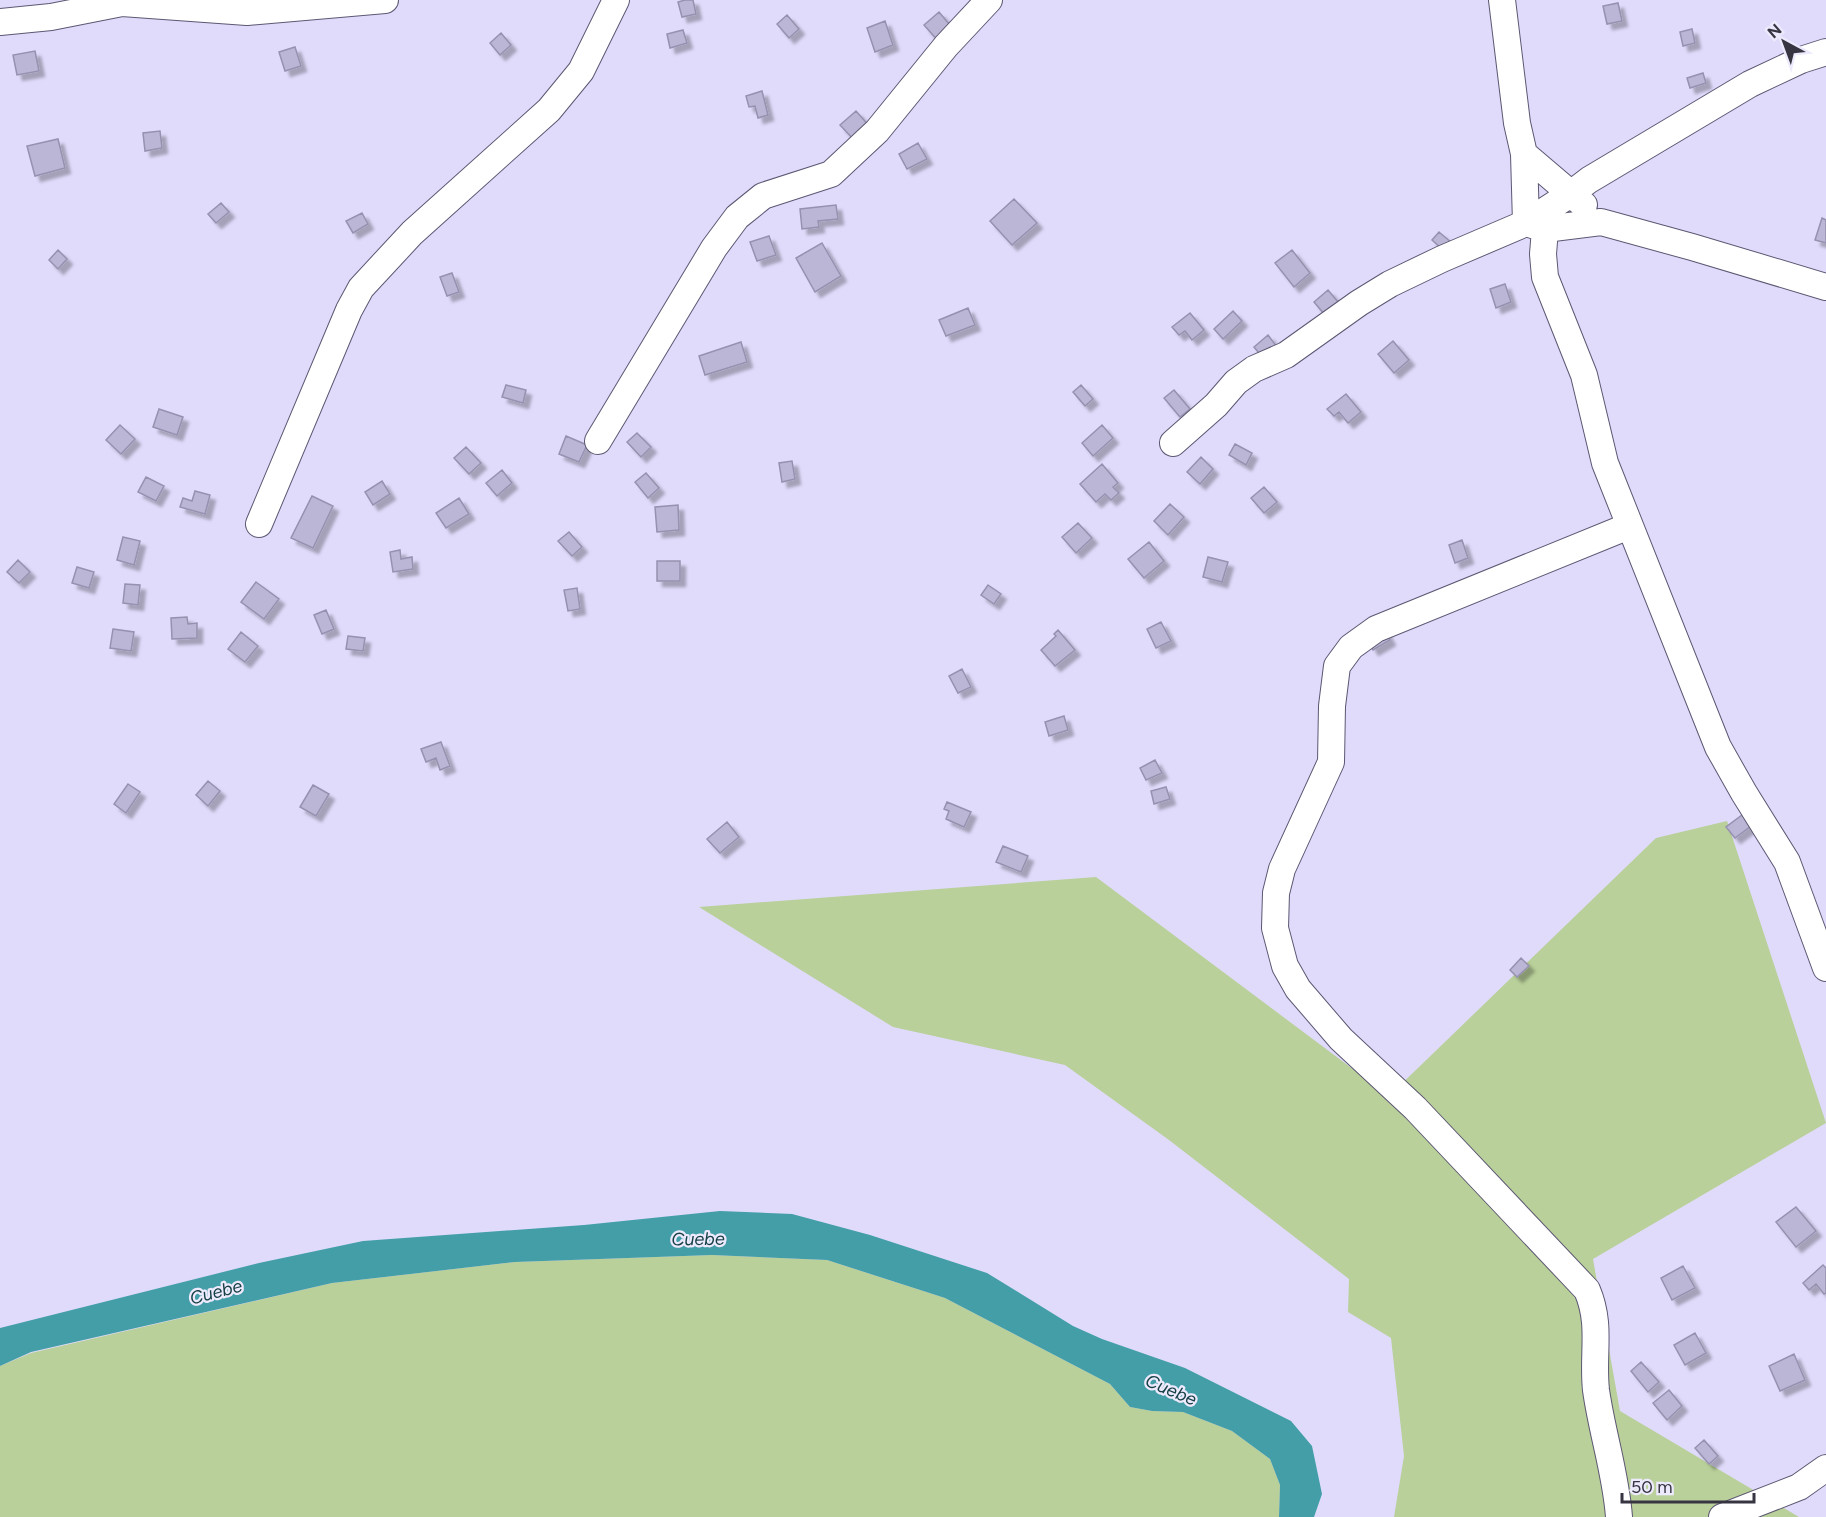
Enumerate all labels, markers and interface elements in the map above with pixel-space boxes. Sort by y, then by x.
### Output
north arrow [1754,12,1814,72]
text: N [1764,20,1785,42]
water label: Cuebe [671,1228,725,1250]
water label: Cuebe [187,1274,245,1310]
water label: Cuebe [1142,1369,1200,1411]
scale bar [1622,1466,1754,1504]
text: 50 m [1631,1476,1673,1498]

